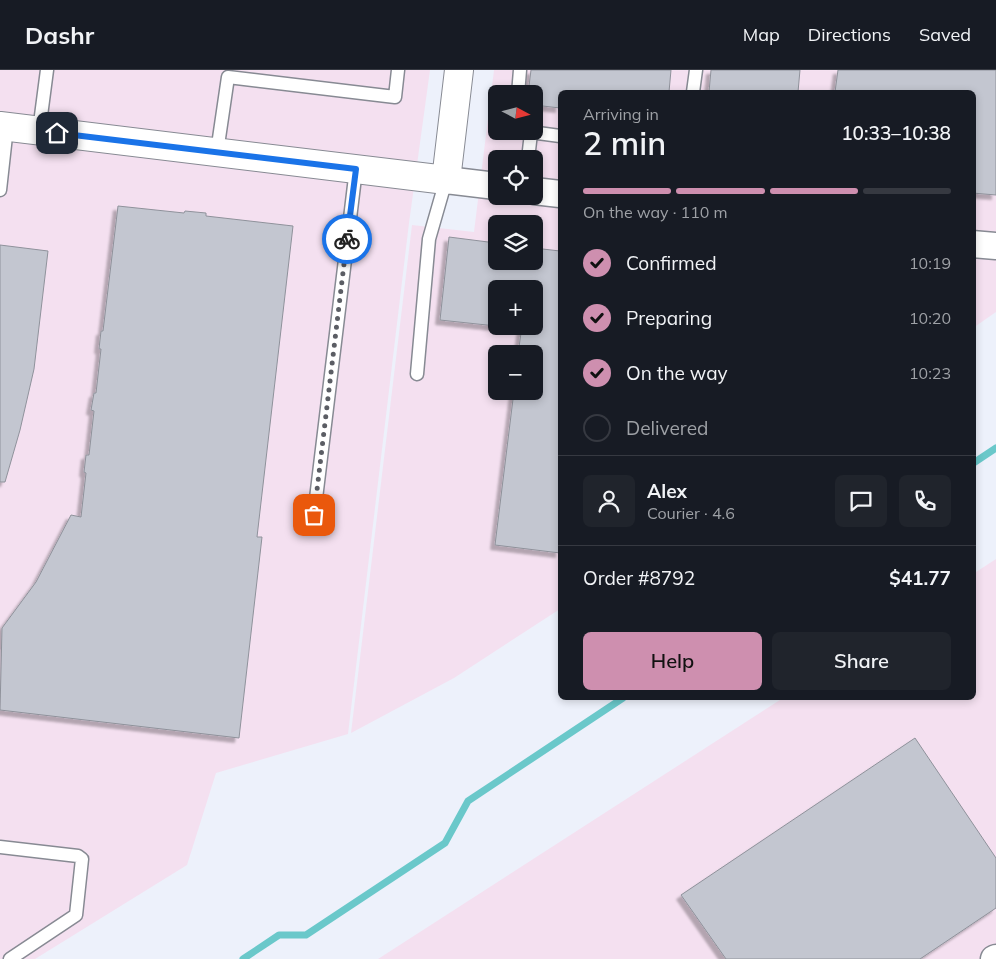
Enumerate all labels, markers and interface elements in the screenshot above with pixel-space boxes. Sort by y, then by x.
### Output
text: Dashr [25,20,94,50]
text: Map [743,23,780,46]
text: Directions [808,23,891,46]
text: Saved [919,23,971,46]
north arrow [488,85,542,140]
map controls [488,85,543,400]
text: Arriving in [583,104,659,124]
pin [36,112,78,154]
icon: home [43,119,71,147]
text: 10:33–10:38 [841,121,951,145]
text: 2 min [583,123,666,163]
button: locate [488,150,543,205]
text: On the way · 110 m [583,202,728,222]
courier [322,214,372,264]
button: layers [488,215,543,270]
icon: bike [333,225,361,253]
icon: check [583,249,611,277]
text: Confirmed [626,251,717,275]
text: 10:19 [909,253,951,273]
button: + [488,280,543,335]
icon: check [583,304,611,332]
text: Preparing [626,306,712,330]
text: 10:20 [909,308,951,328]
button: − [488,345,543,400]
icon: check [583,359,611,387]
text: On the way [626,361,728,385]
text: 10:23 [909,363,951,383]
text: Delivered [626,416,708,440]
button: person [583,475,635,527]
button: chat [835,475,887,527]
button: phone [899,475,951,527]
text: Alex [647,479,687,503]
pin [293,494,335,536]
icon: bag [300,501,328,529]
text: Courier · 4.6 [647,503,735,523]
text: Order #8792 [583,566,695,590]
text: $41.77 [889,566,951,590]
button: Help [583,632,762,690]
button: Share [772,632,951,690]

